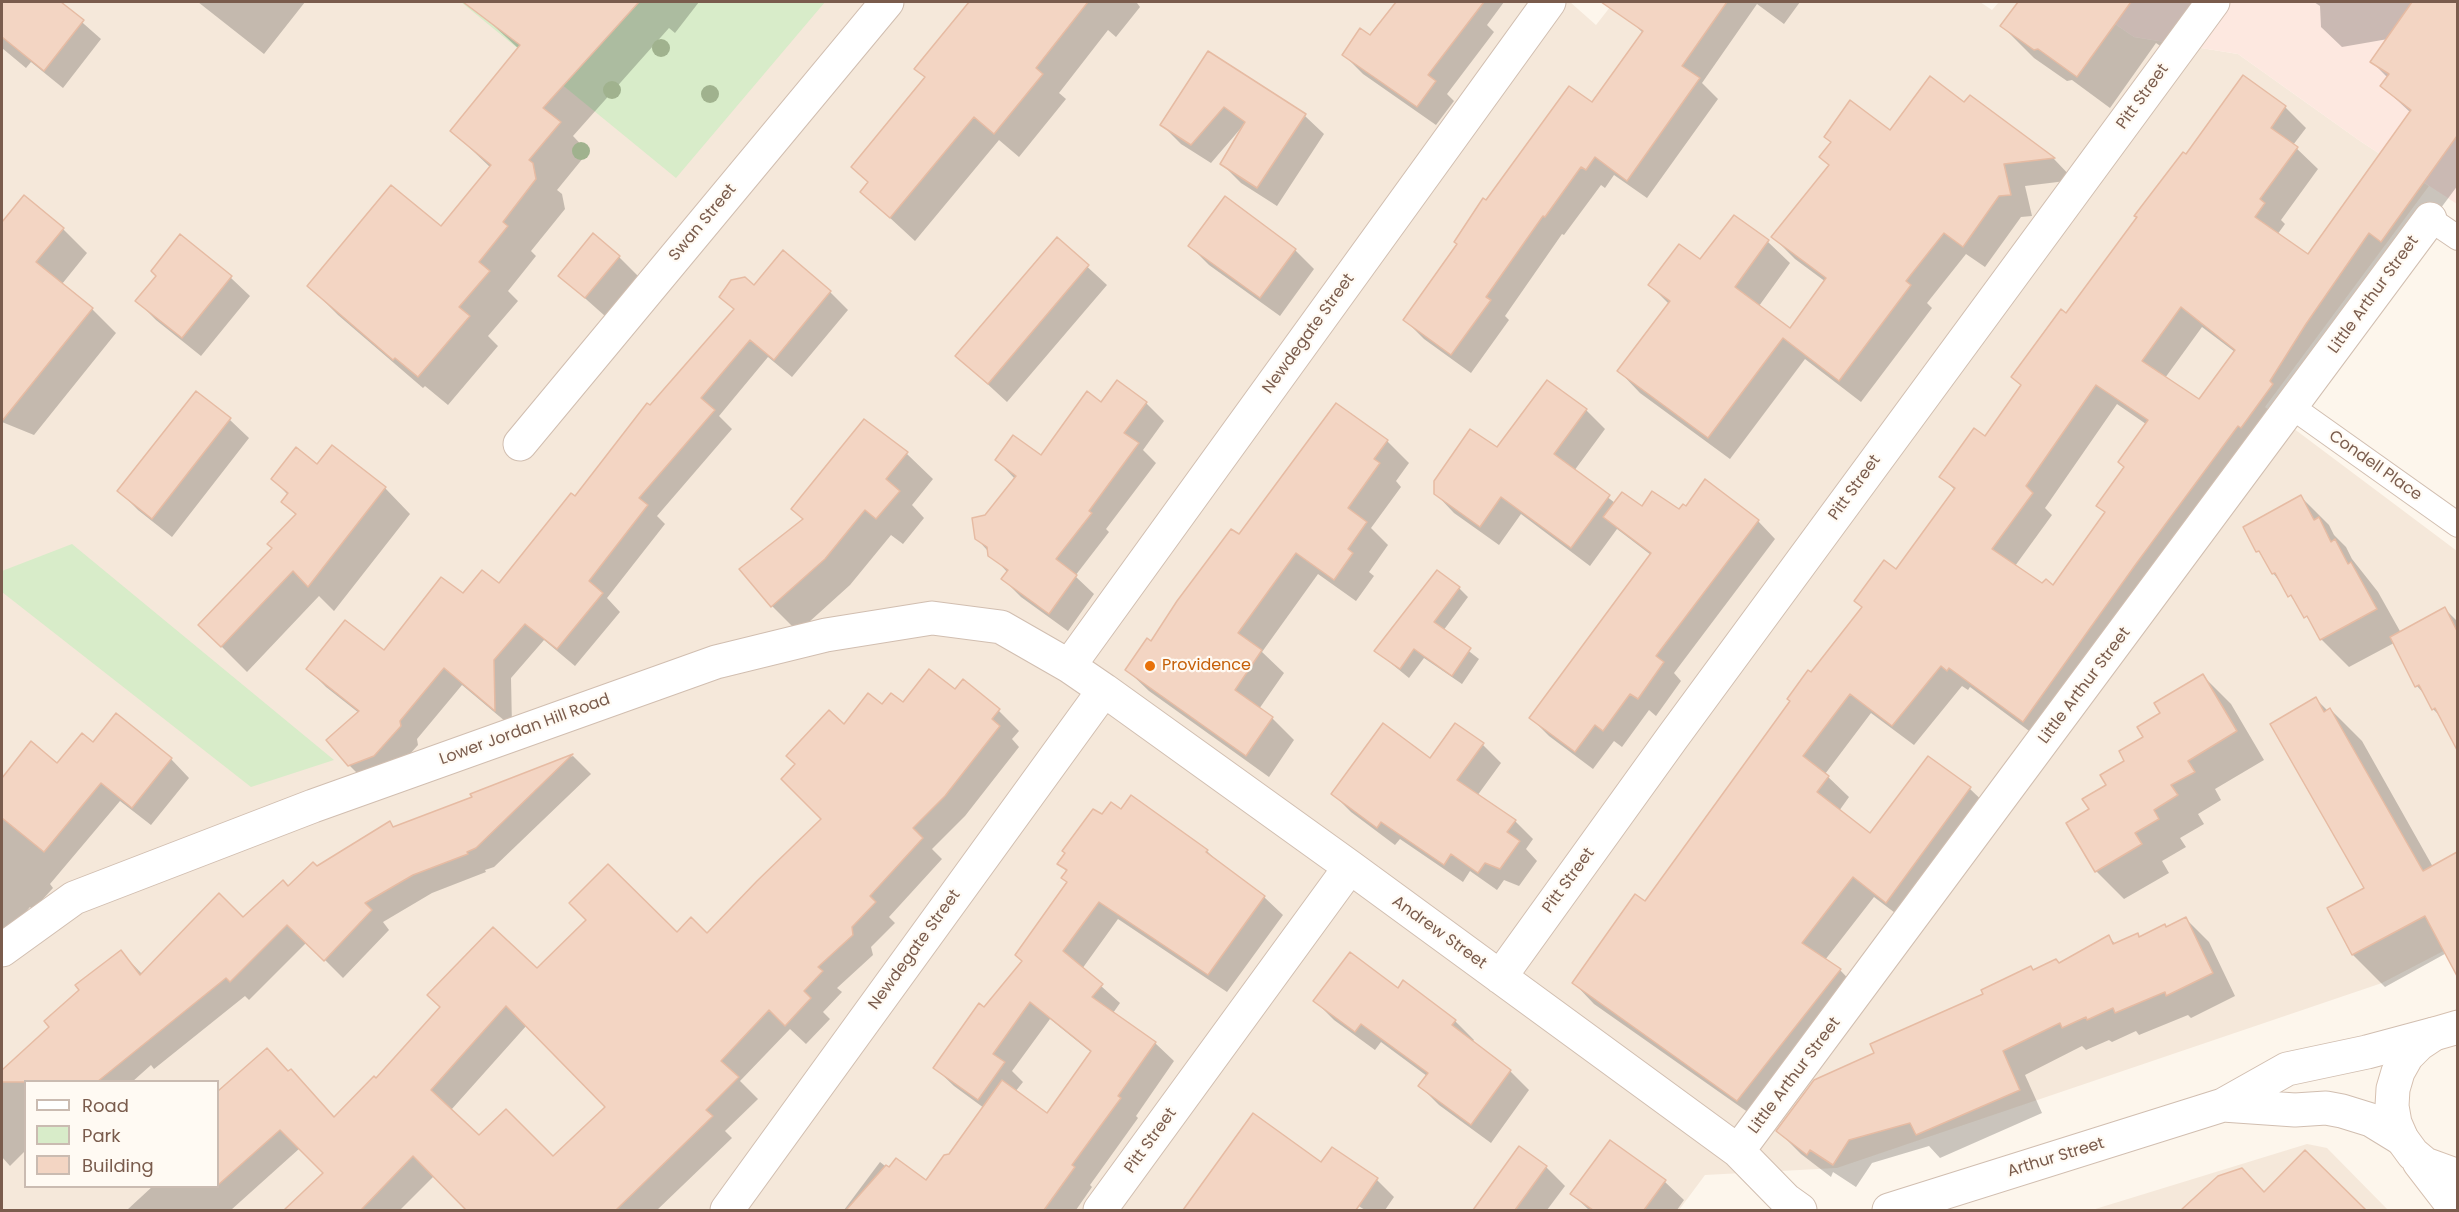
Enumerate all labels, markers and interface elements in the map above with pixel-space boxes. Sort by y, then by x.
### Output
street label: Pitt Street [2113,61,2173,133]
street label: Swan Street [665,181,741,265]
street label: Little Arthur Street [2325,232,2423,358]
street label: Newdegate Street [1259,270,1359,398]
street label: Condell Place [2325,427,2425,505]
street label: Pitt Street [1825,452,1885,524]
street label: Little Arthur Street [2035,624,2135,748]
place label: Providence [1162,656,1251,676]
marker: Providence [1143,659,1157,673]
street label: Lower Jordan Hill Road [437,690,613,770]
street label: Pitt Street [1539,845,1599,917]
street label: Newdegate Street [865,886,965,1014]
street label: Andrew Street [1388,892,1490,974]
street label: Little Arthur Street [1745,1014,1845,1138]
legend [24,1080,219,1188]
text: Road [82,1093,129,1118]
street label: Pitt Street [1121,1105,1181,1177]
text: Park [82,1123,121,1148]
street label: Arthur Street [2005,1134,2107,1182]
text: Building [82,1153,154,1178]

